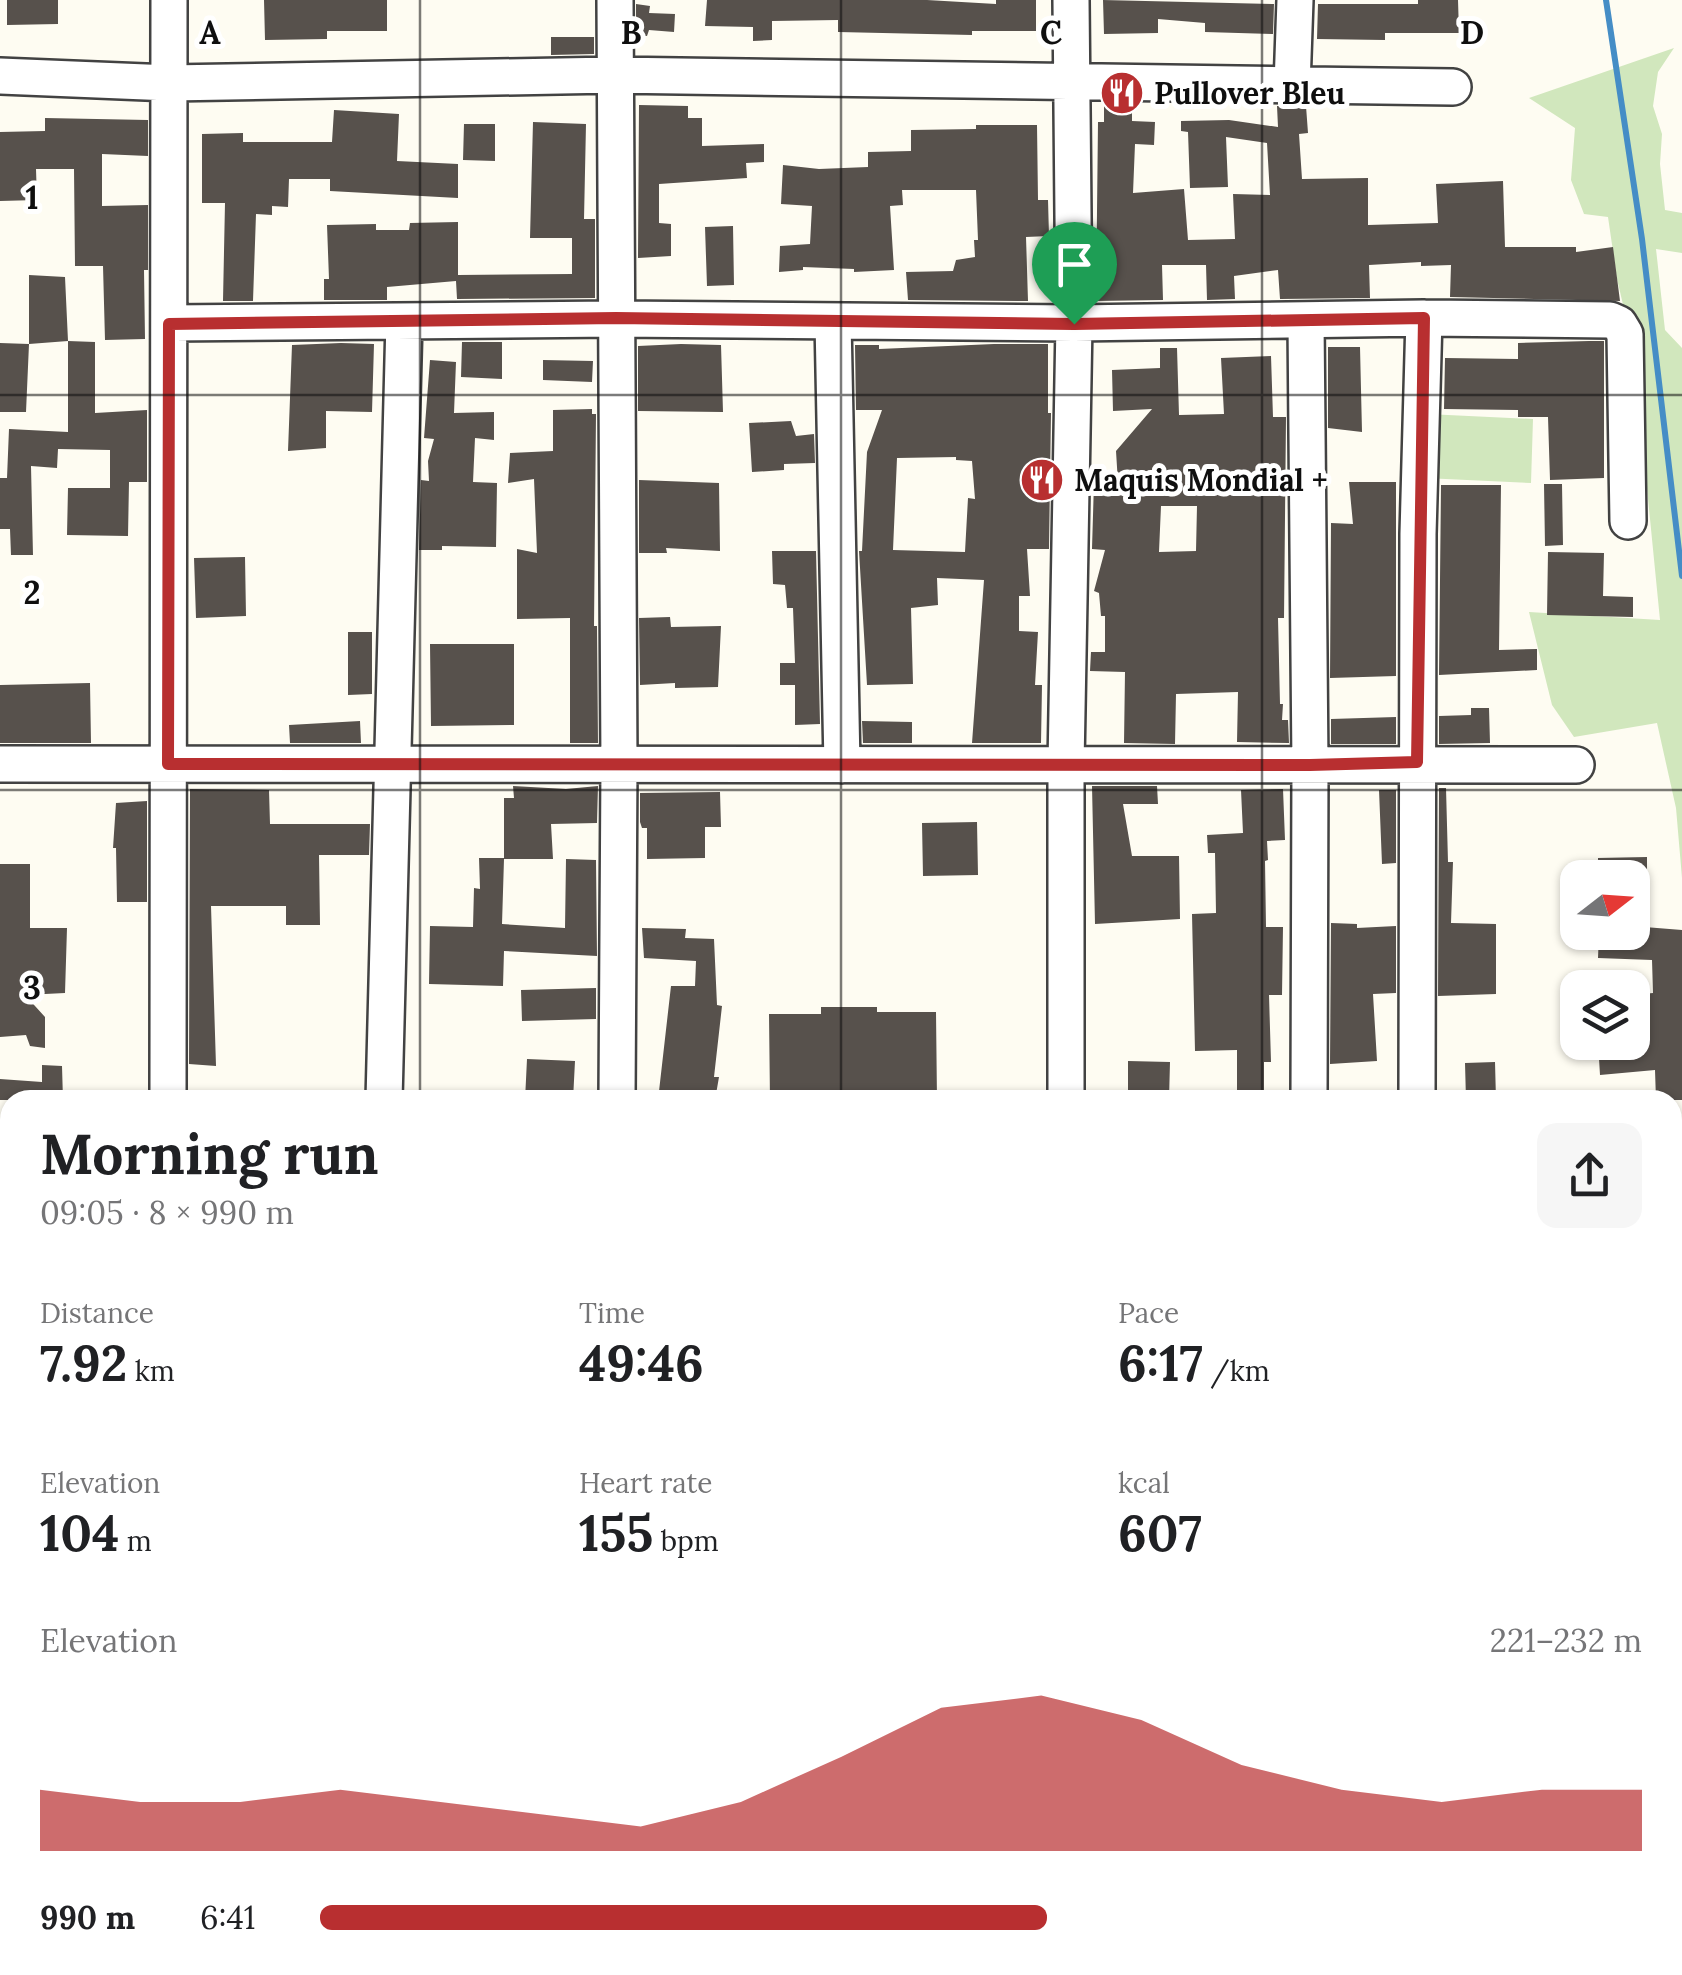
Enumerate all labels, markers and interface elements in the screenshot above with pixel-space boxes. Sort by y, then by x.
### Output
text: A [199,12,221,53]
text: B [620,12,642,53]
text: C [1040,12,1062,53]
text: D [1460,12,1484,53]
restaurant icon: Pullover Bleu [1099,70,1145,116]
place label: Pullover Bleu [1154,74,1345,112]
text: 1 [26,177,39,218]
pin [1032,222,1117,325]
icon: arrive [1047,237,1102,292]
restaurant icon: Maquis Mondial + [1019,457,1065,503]
place label: Maquis Mondial + [1074,461,1328,499]
text: 2 [23,572,41,613]
north arrow [1560,860,1650,950]
map controls [1560,860,1650,1060]
text: 3 [23,967,41,1008]
button: layers [1560,970,1650,1060]
text: Morning run [40,1119,378,1189]
button: share [1537,1123,1642,1228]
text: 09:05 · 8 × 990 m [40,1192,294,1233]
text: Distance [40,1295,154,1331]
text: Time [579,1295,645,1331]
text: Pace [1118,1295,1179,1331]
text: 7.92 [40,1331,127,1395]
text: 49:46 [579,1331,704,1395]
text: 6:17 [1118,1331,1203,1395]
text: km [127,1353,175,1389]
text: /km [1203,1353,1270,1389]
text: Elevation [40,1465,160,1501]
text: Heart rate [579,1465,713,1501]
text: kcal [1118,1465,1170,1501]
text: 104 [40,1501,119,1565]
text: 155 [579,1501,653,1565]
text: 607 [1118,1501,1202,1565]
text: m [119,1523,152,1559]
text: bpm [653,1523,719,1559]
text: Elevation [40,1620,177,1661]
text: 221–232 m [1490,1620,1642,1661]
text: 990 m [40,1897,135,1938]
text: 6:41 [200,1897,256,1938]

